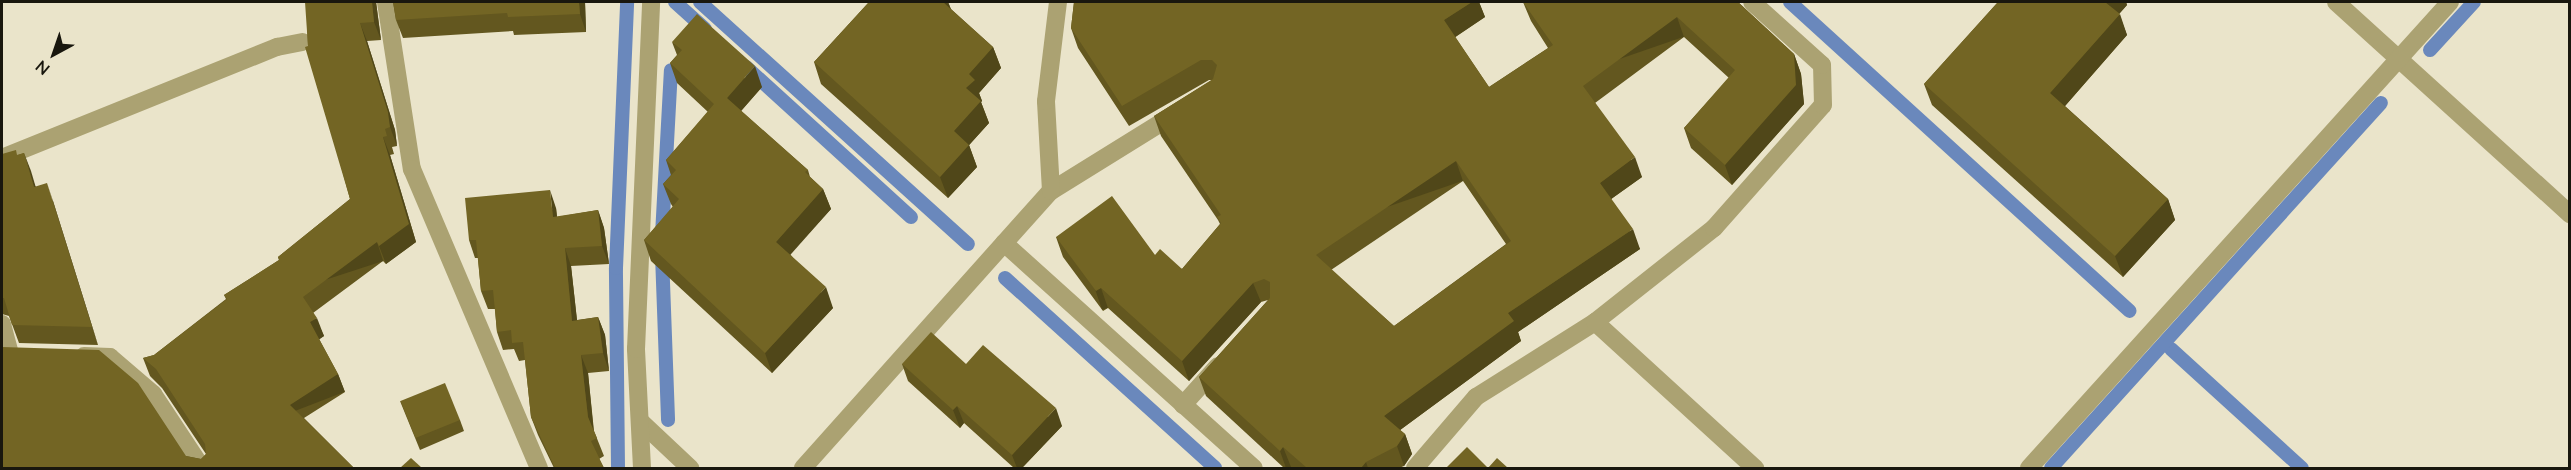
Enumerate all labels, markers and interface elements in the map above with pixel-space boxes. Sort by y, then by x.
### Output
north arrow [24,24,84,84]
text: N [31,57,53,79]

